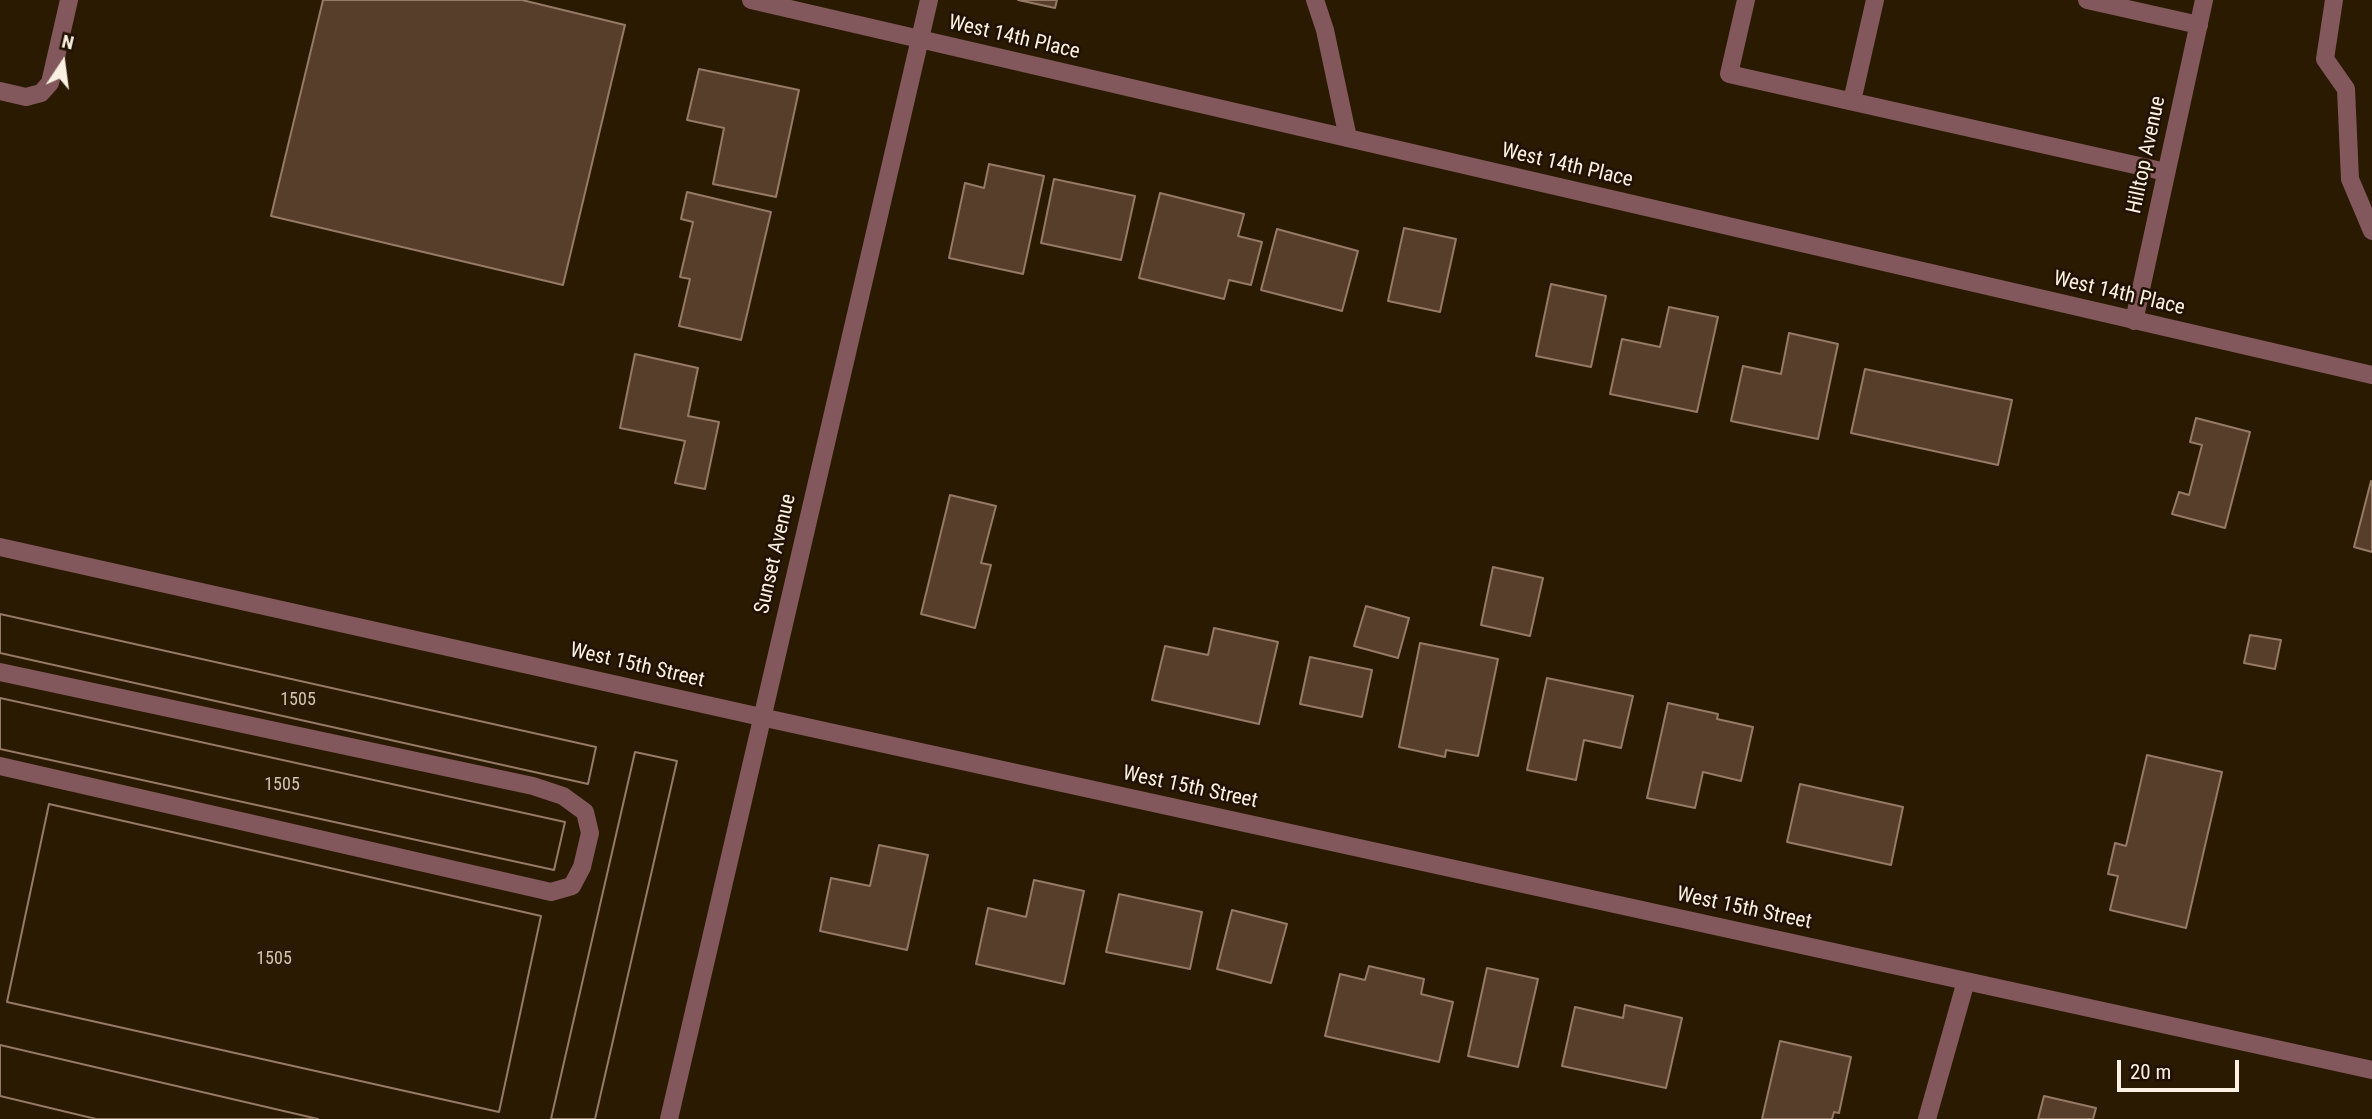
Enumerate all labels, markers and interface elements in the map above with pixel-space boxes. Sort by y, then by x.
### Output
street label: West 14th Place [946,11,1082,65]
north arrow [28,28,98,98]
text: N [60,30,76,55]
street label: Hilltop Avenue [2122,94,2172,216]
street label: West 14th Place [1499,139,1635,193]
street label: West 14th Place [2051,267,2187,321]
street label: Sunset Avenue [750,492,802,616]
street label: West 15th Street [567,638,707,694]
house number: 1505 [280,689,316,711]
street label: West 15th Street [1120,761,1260,815]
house number: 1505 [264,774,300,796]
street label: West 15th Street [1674,882,1814,936]
house number: 1505 [256,948,292,970]
scale bar [2120,1046,2242,1090]
text: 20 m [2130,1060,2171,1084]

